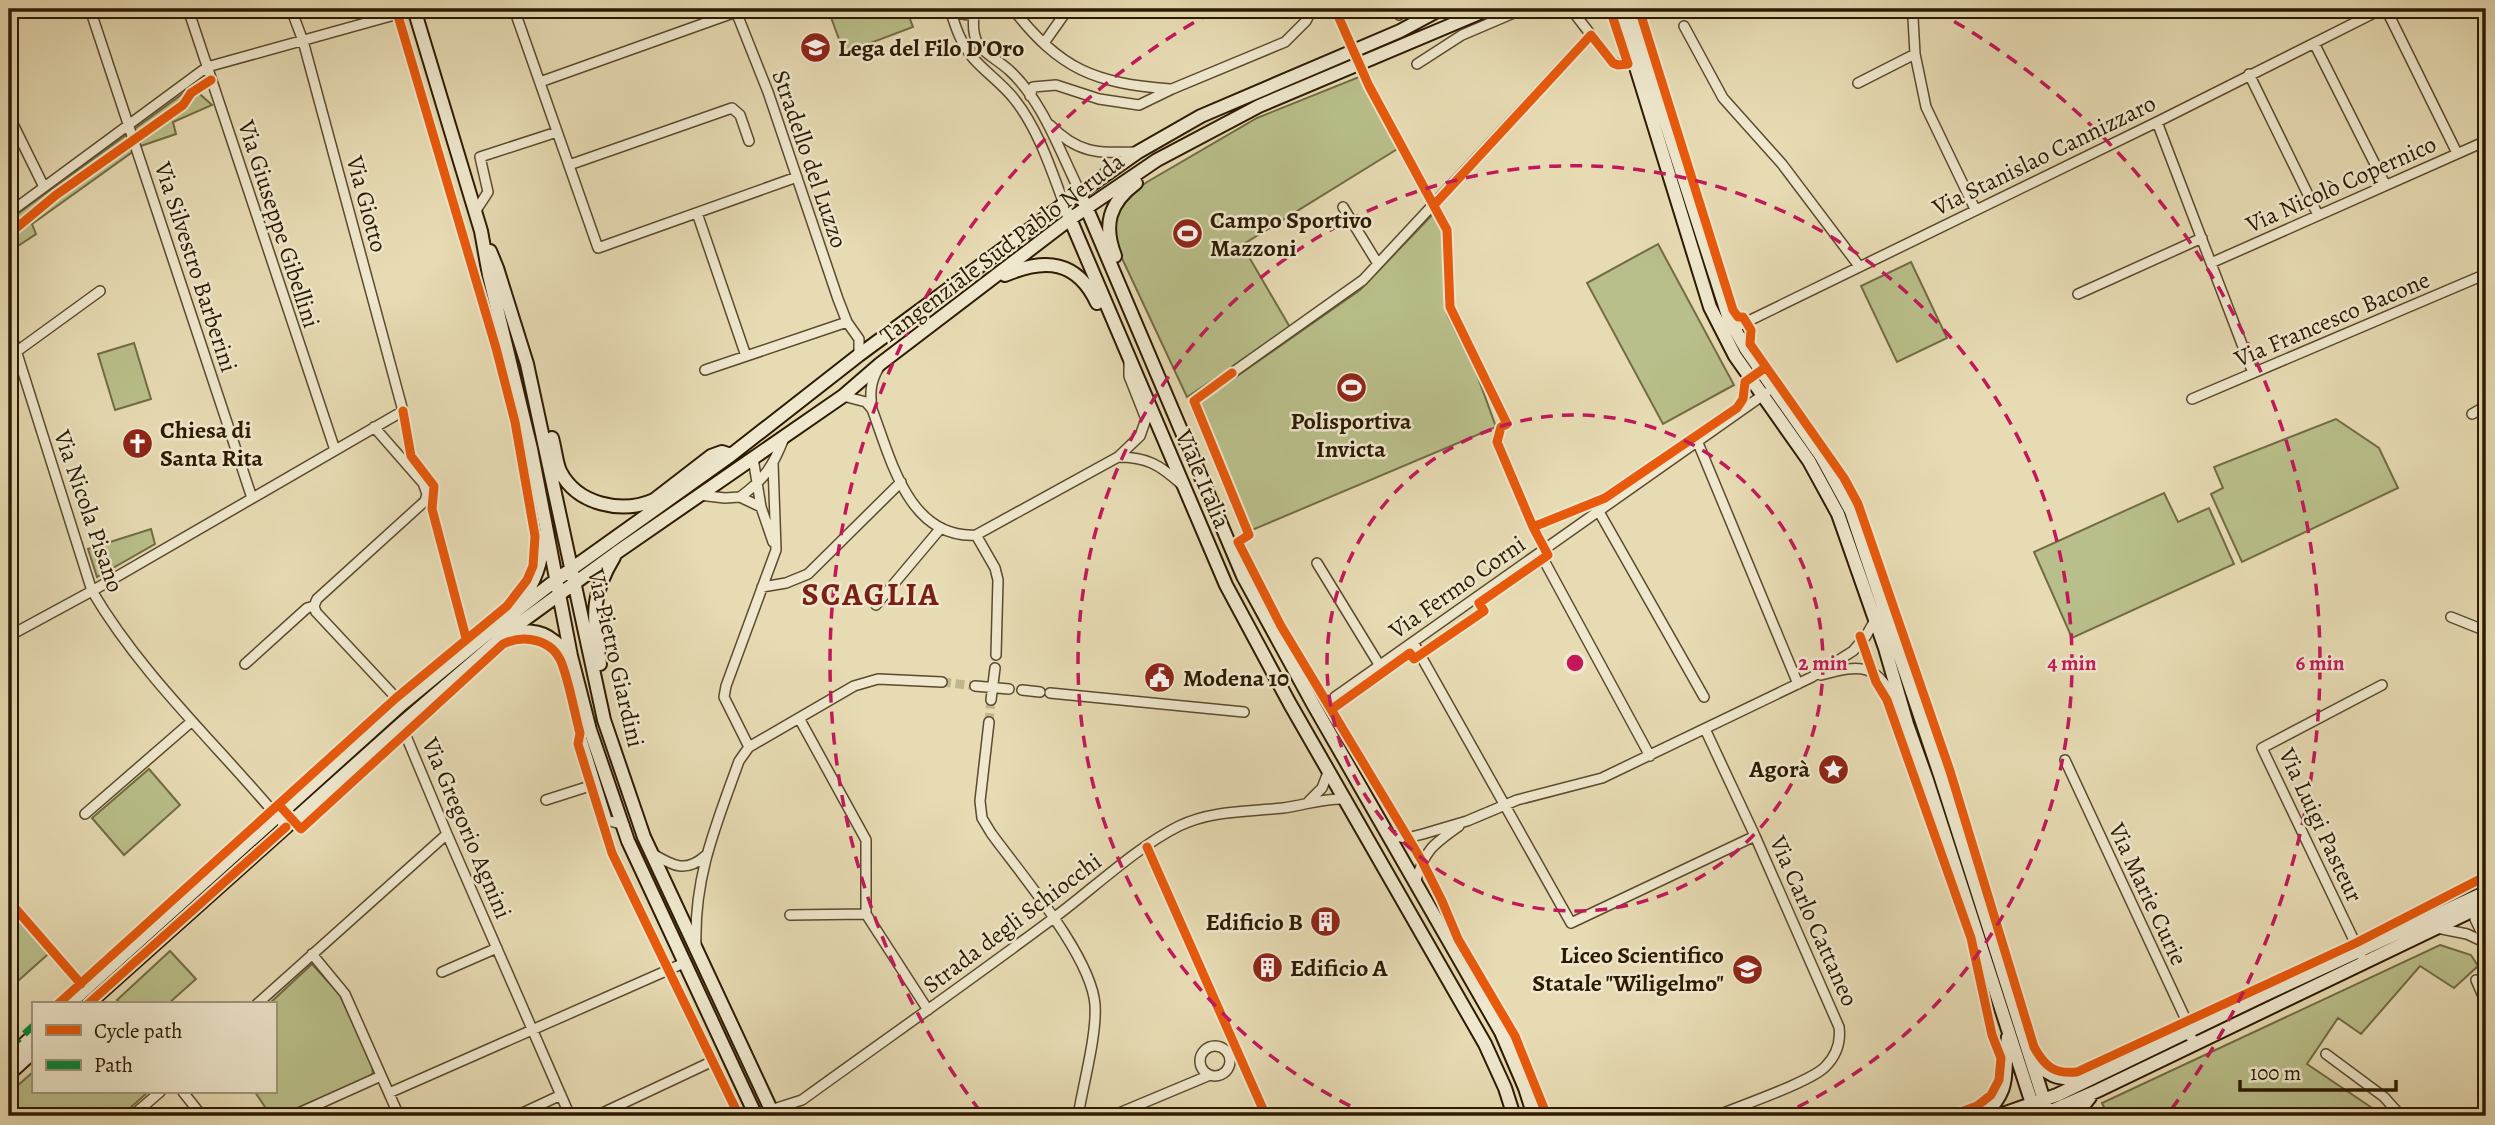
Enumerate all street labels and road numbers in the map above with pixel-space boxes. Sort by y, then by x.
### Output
street label: Stradello del Luzzo [765,66,855,252]
street label: Via Stanislao Cannizzaro [1926,87,2161,224]
street label: Via Giuseppe Gibellini [230,115,328,332]
street label: Via Nicolò Copernico [2240,128,2441,241]
street label: Tangenziale Sud Pablo Neruda [873,145,1131,351]
street label: Via Giotto [339,151,395,256]
street label: Via Silvestro Barberini [147,157,245,376]
street label: Via Francesco Bacone [2228,263,2435,375]
street label: Viale Italia [1167,424,1238,534]
street label: Via Nicola Pisano [46,425,132,596]
street label: Via Fermo Corni [1382,528,1532,647]
street label: Via Pietro Giardini [580,565,652,751]
street label: Via Gregorio Agnini [414,732,520,923]
street label: Via Luigi Pasteur [2271,742,2371,907]
street label: Via Marie Curie [2101,817,2195,970]
street label: Via Carlo Cattaneo [1762,830,1866,1011]
street label: Strada degli Schiocchi [916,845,1108,1001]

